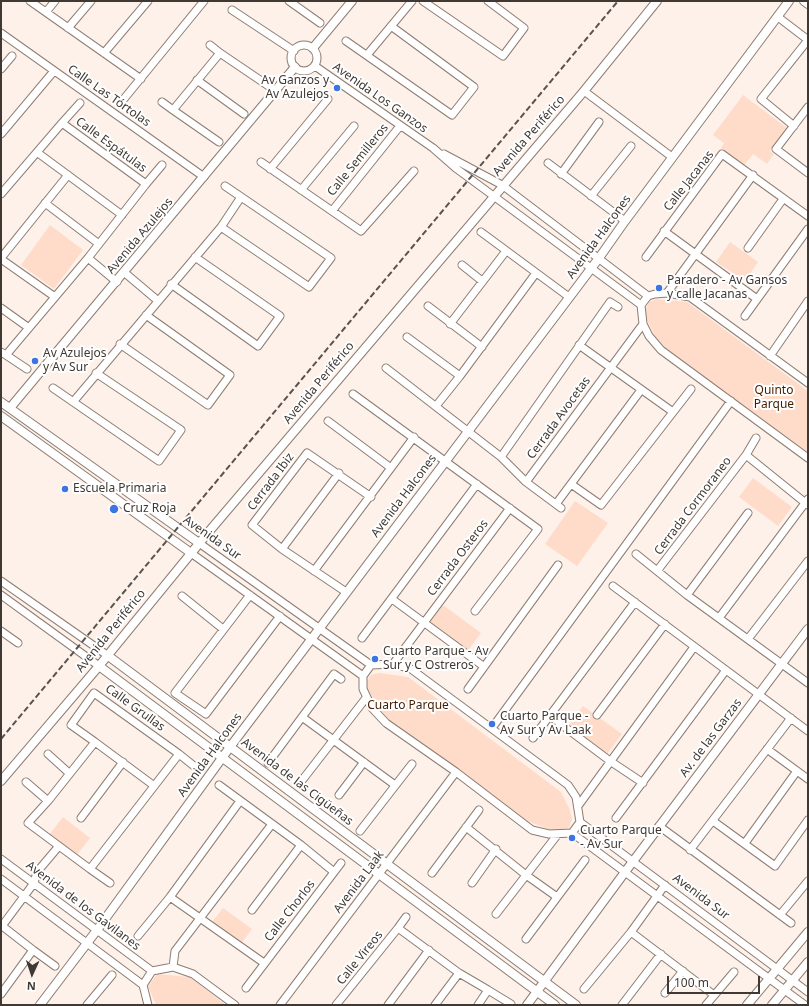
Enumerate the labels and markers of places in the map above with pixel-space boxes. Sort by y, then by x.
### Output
place label: Av Ganzos y Av Azulejos [261,74,329,102]
marker: Av Ganzos y Av Azulejos [332,83,342,93]
place label: Paradero - Av Gansos y calle Jacanas [667,274,787,302]
marker: Paradero - Av Gansos y calle Jacanas [654,283,664,293]
place label: Av Azulejos y Av Sur [43,347,107,375]
marker: Av Azulejos y Av Sur [30,356,40,366]
place label: Escuela Primaria [73,482,166,496]
marker: Escuela Primaria [60,484,70,494]
place label: Cruz Roja [123,502,176,516]
marker: Cruz Roja [108,503,120,515]
place label: Cuarto Parque - Av Sur y C Ostreros [383,645,489,673]
marker: Cuarto Parque - Av Sur y C Ostreros [370,654,380,664]
place label: Cuarto Parque - Av Sur y Av Laak [500,710,591,738]
marker: Cuarto Parque - Av Sur y Av Laak [487,719,497,729]
place label: Cuarto Parque - Av Sur [580,824,662,852]
marker: Cuarto Parque - Av Sur [567,833,577,843]

